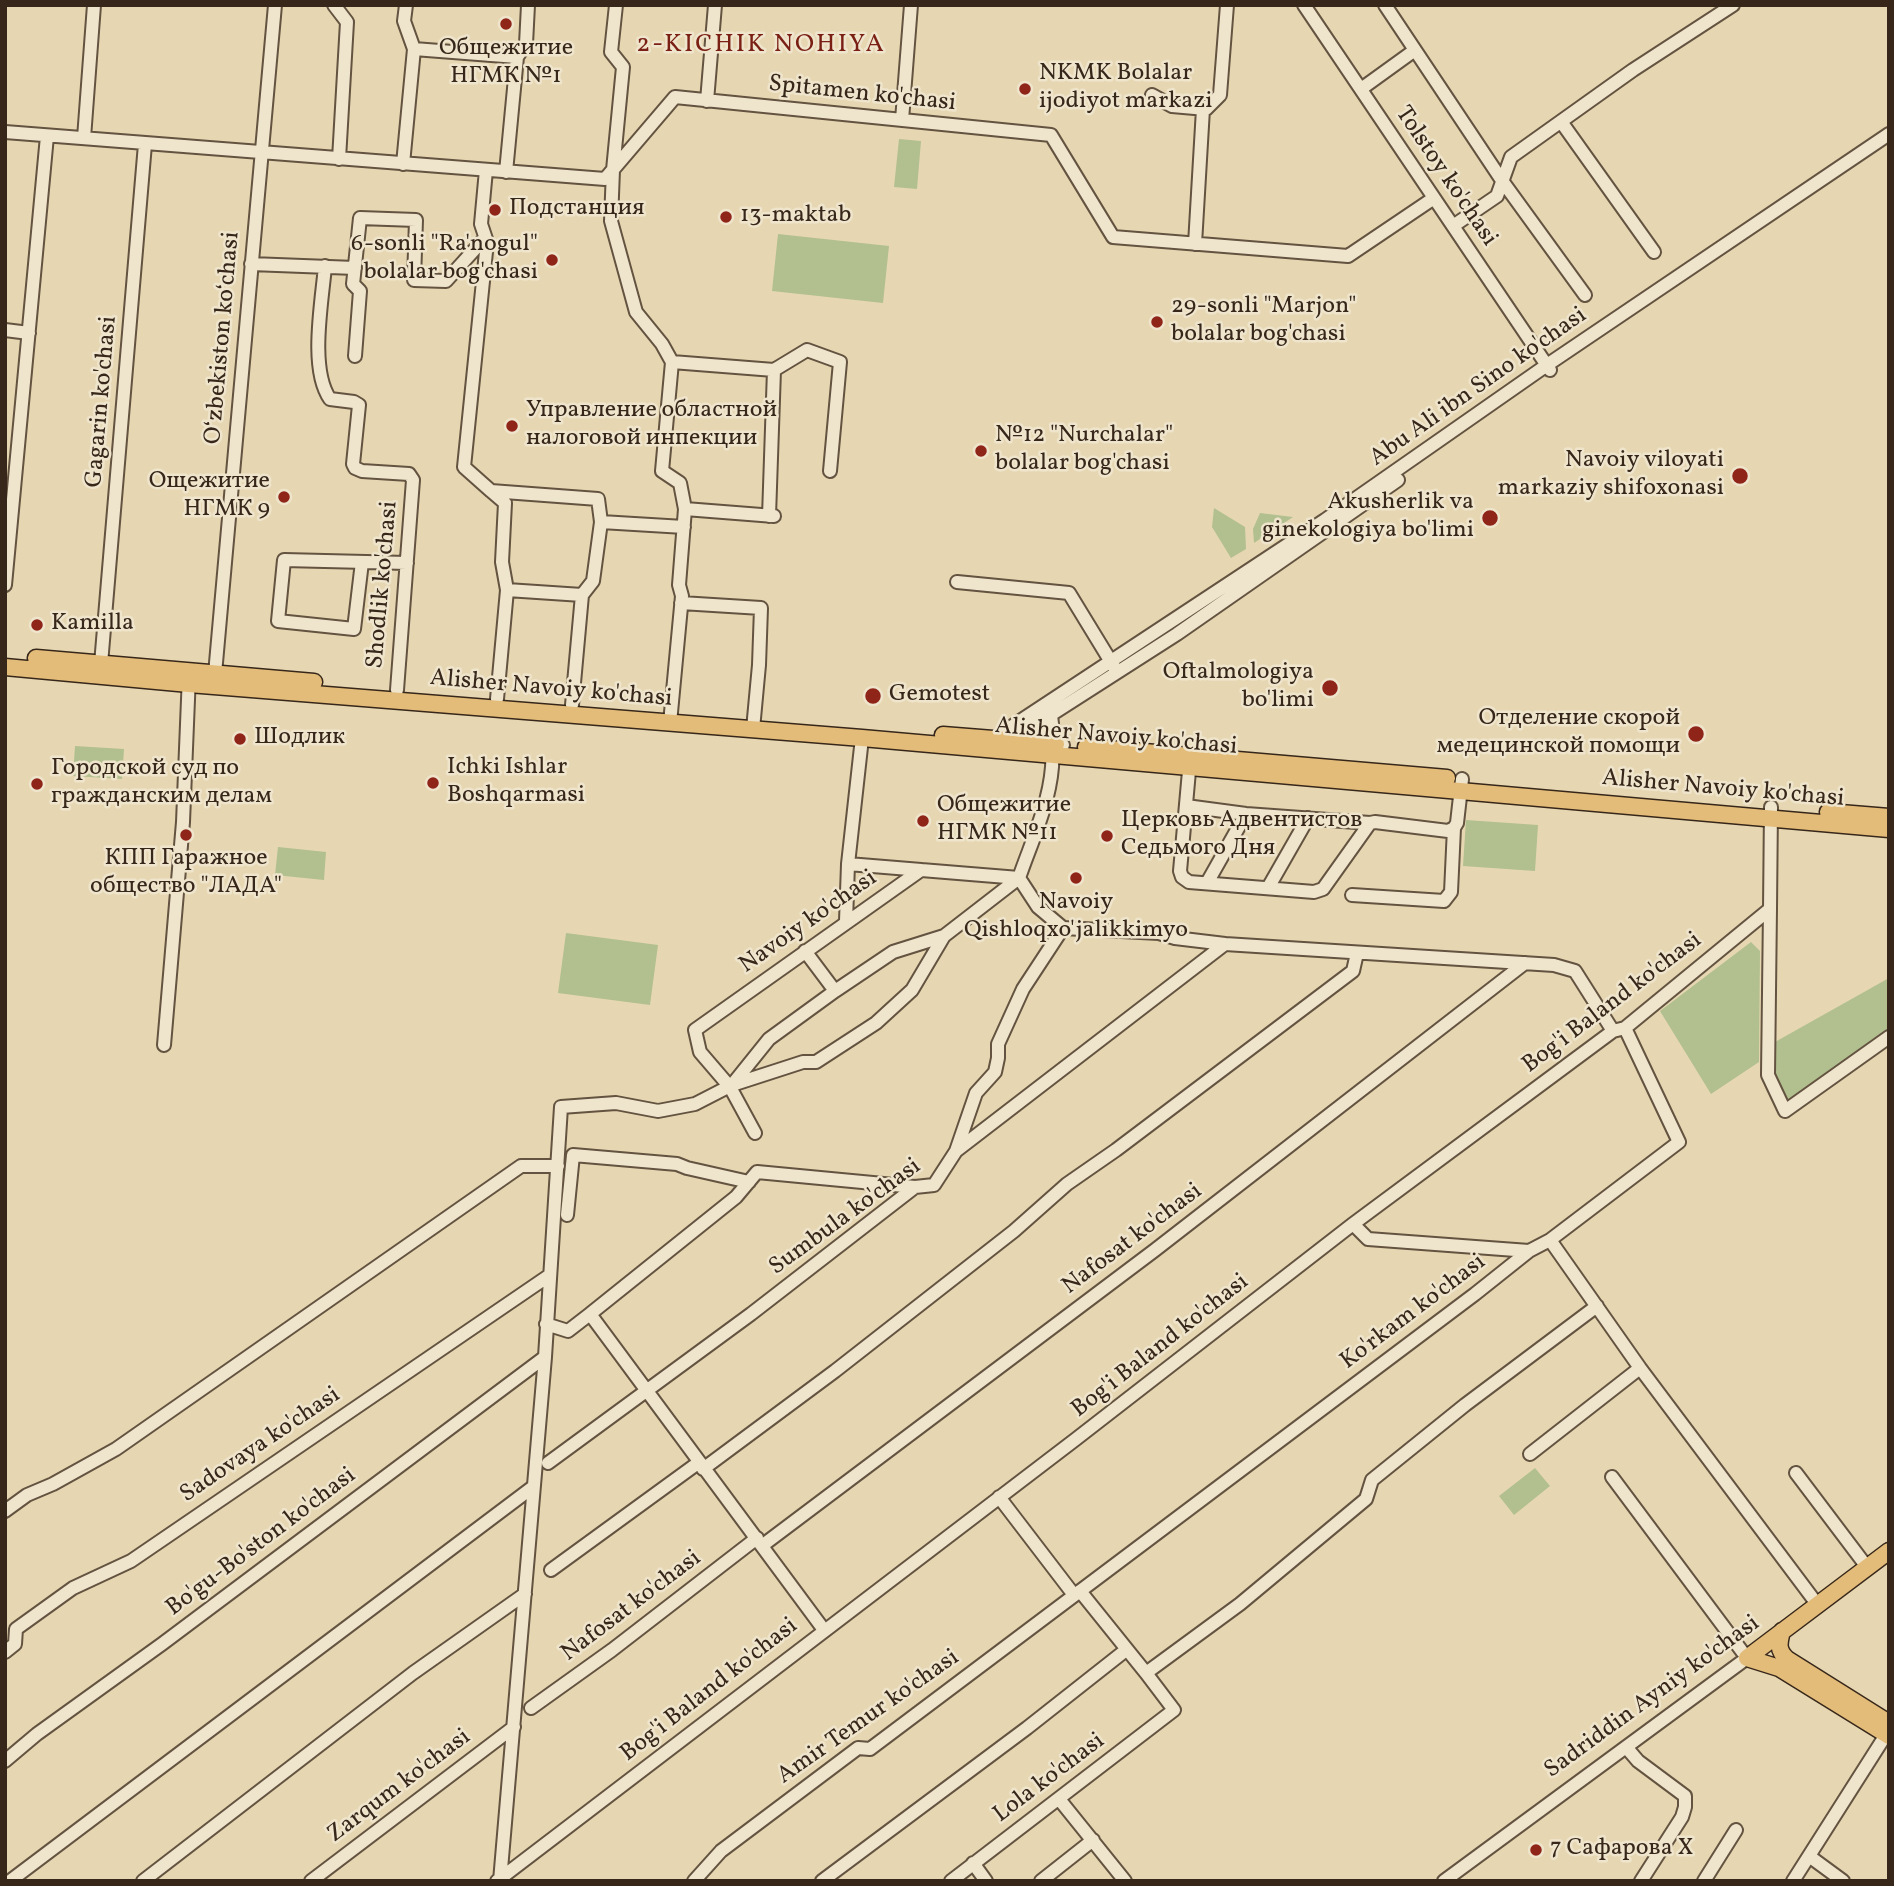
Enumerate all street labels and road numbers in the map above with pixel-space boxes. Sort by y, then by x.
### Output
street label: Spitamen ko'chasi [767,71,957,119]
street label: Tolstoy ko'chasi [1388,101,1502,253]
street label: O‘zbekiston ko‘chasi [200,230,248,446]
street label: Abu Ali ibn Sino ko'chasi [1365,302,1593,474]
street label: Gagarin ko'chasi [81,315,125,489]
street label: Shodlik ko'chasi [362,500,406,670]
street label: Alisher Navoiy ko'chasi [429,665,673,715]
street label: Alisher Navoiy ko'chasi [994,713,1238,763]
street label: Alisher Navoiy ko'chasi [1601,765,1845,815]
street label: Navoiy ko'chasi [735,865,883,981]
street label: Bog'i Baland ko'chasi [1518,927,1708,1081]
street label: Sumbula ko'chasi [764,1153,928,1283]
street label: Nafosat ko'chasi [1057,1178,1209,1302]
street label: Ko'rkam ko'chasi [1336,1249,1492,1377]
street label: Bog'i Baland ko'chasi [1067,1269,1255,1425]
street label: Sadovaya ko'chasi [175,1382,347,1510]
street label: Bo'gu-Bo'ston ko'chasi [161,1462,363,1624]
street label: Nafosat ko'chasi [556,1545,708,1669]
street label: Sadriddin Ayniy ko'chasi [1540,1610,1766,1786]
street label: Bog'i Baland ko'chasi [616,1613,804,1769]
street label: Amir Temur ko'chasi [772,1644,966,1792]
street label: Zarqum ko'chasi [323,1724,477,1850]
street label: Lola ko'chasi [989,1728,1111,1830]

